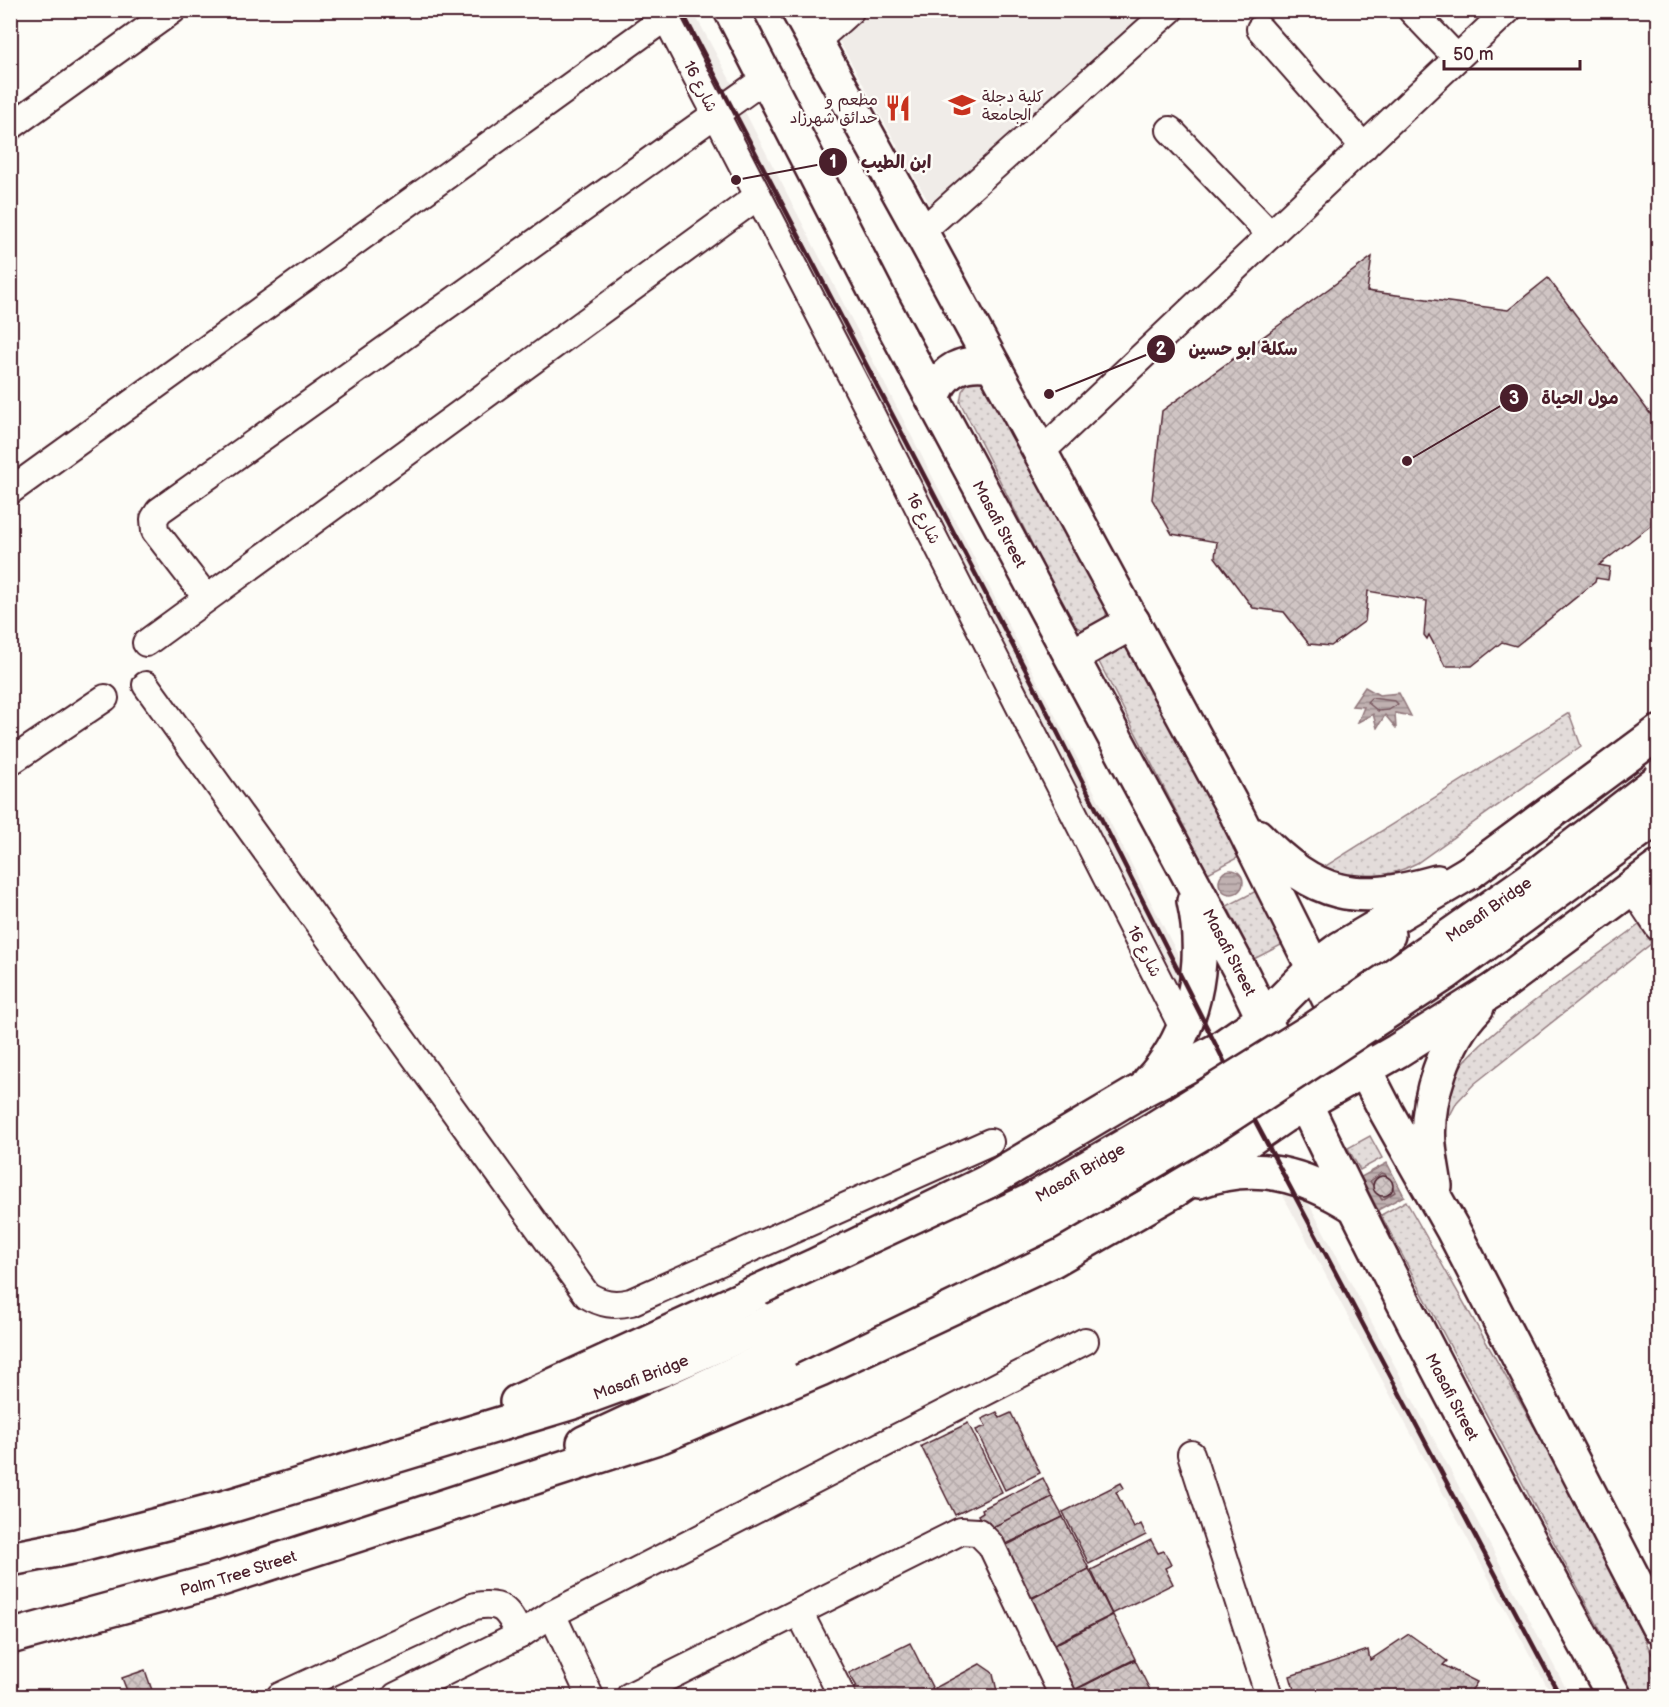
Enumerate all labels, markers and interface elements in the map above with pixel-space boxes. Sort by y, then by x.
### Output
scale bar [1444,33,1580,71]
text: 50 m [1453,44,1494,65]
street label: شارع 16 [678,58,721,116]
place label: كلية دجلة الجامعة [982,88,1044,125]
school or university icon: كلية دجلة الجامعة [947,90,977,120]
place label: مطعم و حدائق شهرزاد [790,91,878,128]
restaurant icon: مطعم و حدائق شهرزاد [883,93,913,123]
callout: ابن الطيب [818,144,943,180]
text: 1 [829,152,837,173]
text: ابن الطيب [861,152,931,173]
callout: سكلة ابو حسين [1146,331,1309,367]
text: 2 [1156,339,1167,360]
text: سكلة ابو حسين [1188,339,1298,360]
callout: مول الحياة [1499,380,1631,416]
text: 3 [1509,388,1519,409]
text: مول الحياة [1541,388,1619,409]
street label: Masafi Street [968,478,1030,571]
street label: شارع 16 [901,490,944,548]
street label: Masafi Bridge [1443,873,1536,947]
street label: Masafi Street [1198,906,1259,999]
street label: شارع 16 [1122,923,1165,981]
street label: Masafi Bridge [1032,1140,1129,1207]
street label: Masafi Street [1421,1350,1482,1444]
street label: Masafi Bridge [591,1351,692,1405]
street label: Palm Tree Street [178,1547,299,1601]

